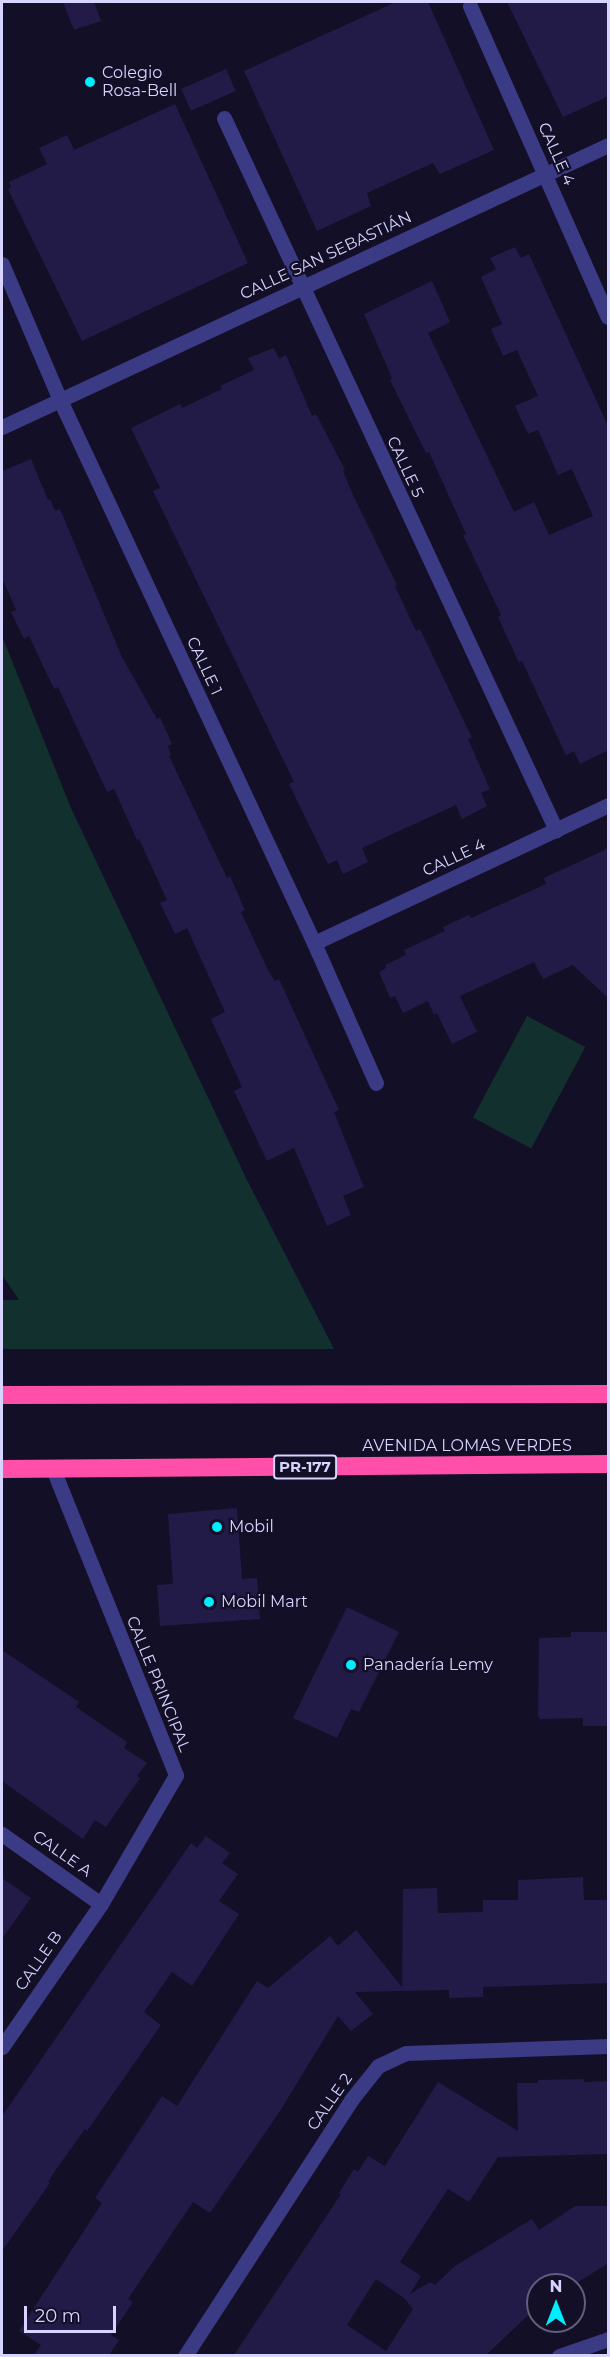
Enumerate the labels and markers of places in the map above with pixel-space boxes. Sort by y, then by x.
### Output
place label: Colegio Rosa-Bell [102,63,177,101]
marker: Colegio Rosa-Bell [83,75,97,89]
place label: Mobil [229,1517,274,1537]
marker: Mobil [210,1520,224,1534]
place label: Mobil Mart [221,1592,308,1612]
marker: Mobil Mart [202,1595,216,1609]
place label: Panadería Lemy [363,1655,493,1675]
marker: Panadería Lemy [344,1658,358,1672]

